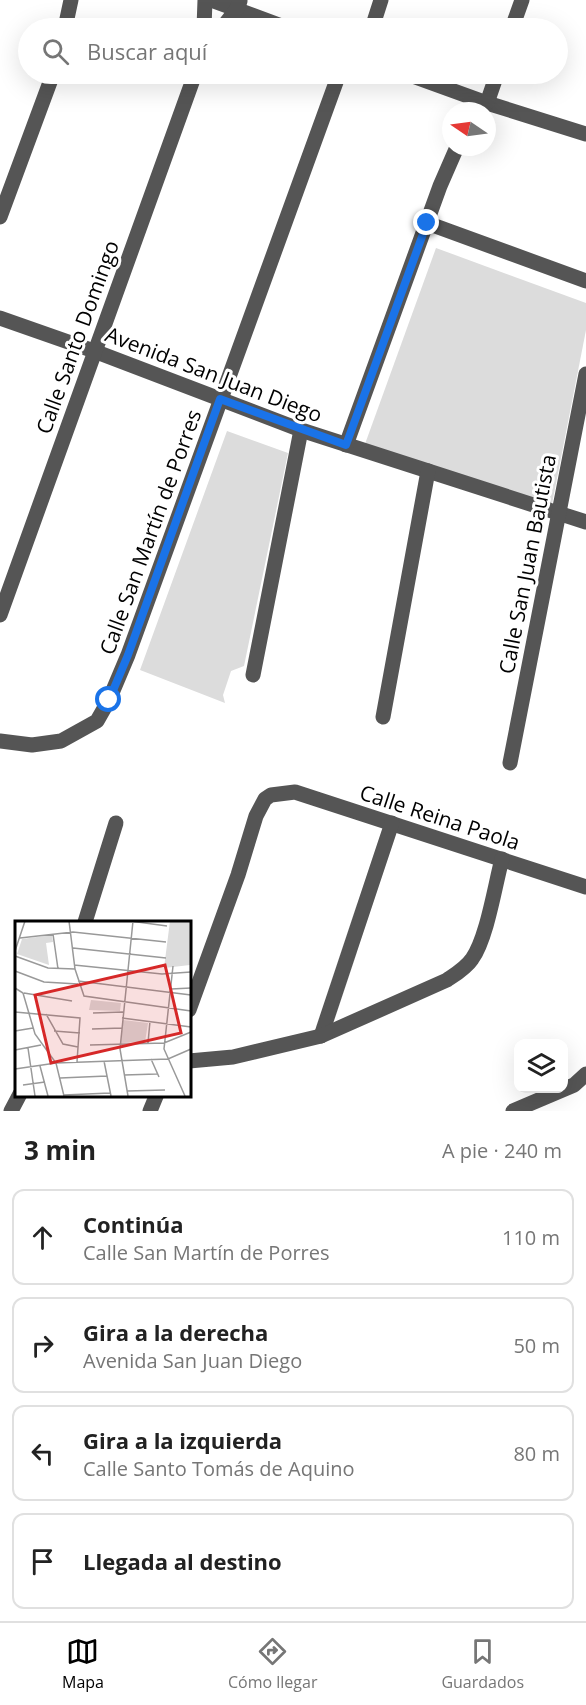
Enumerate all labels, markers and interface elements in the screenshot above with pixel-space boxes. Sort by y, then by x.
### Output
search box [18,18,568,84]
icon: search [39,35,72,68]
text: Buscar aquí [87,36,207,66]
north arrow [442,102,496,156]
route end [413,209,439,235]
street label: Calle Santo Domingo [29,236,125,438]
street label: Avenida San Juan Diego [102,320,326,428]
street label: Calle San Martín de Porres [93,406,207,658]
street label: Calle San Juan Bautista [492,452,562,676]
route start [95,686,121,712]
street label: Calle Reina Paola [356,778,524,856]
inset map [15,921,190,1096]
map controls [514,1039,568,1093]
button: layers [514,1039,568,1093]
text: 3 min [24,1132,96,1168]
text: A pie · 240 m [442,1137,562,1164]
text: Continúa [83,1209,184,1239]
icon: ahead [26,1221,59,1254]
text: 110 m [502,1224,560,1251]
text: Calle San Martín de Porres [83,1239,330,1266]
text: Gira a la derecha [83,1317,268,1347]
icon: right [26,1329,59,1362]
text: 50 m [513,1332,560,1359]
text: Avenida San Juan Diego [83,1347,302,1374]
text: Gira a la izquierda [83,1425,282,1455]
icon: left [26,1437,59,1470]
text: 80 m [513,1440,560,1467]
text: Calle Santo Tomás de Aquino [83,1455,355,1482]
icon: arrive [26,1545,59,1578]
text: Llegada al destino [83,1546,282,1576]
tab: Mapa [62,1635,104,1693]
tab: Cómo llegar [228,1635,317,1693]
tab: Guardados [441,1635,524,1693]

